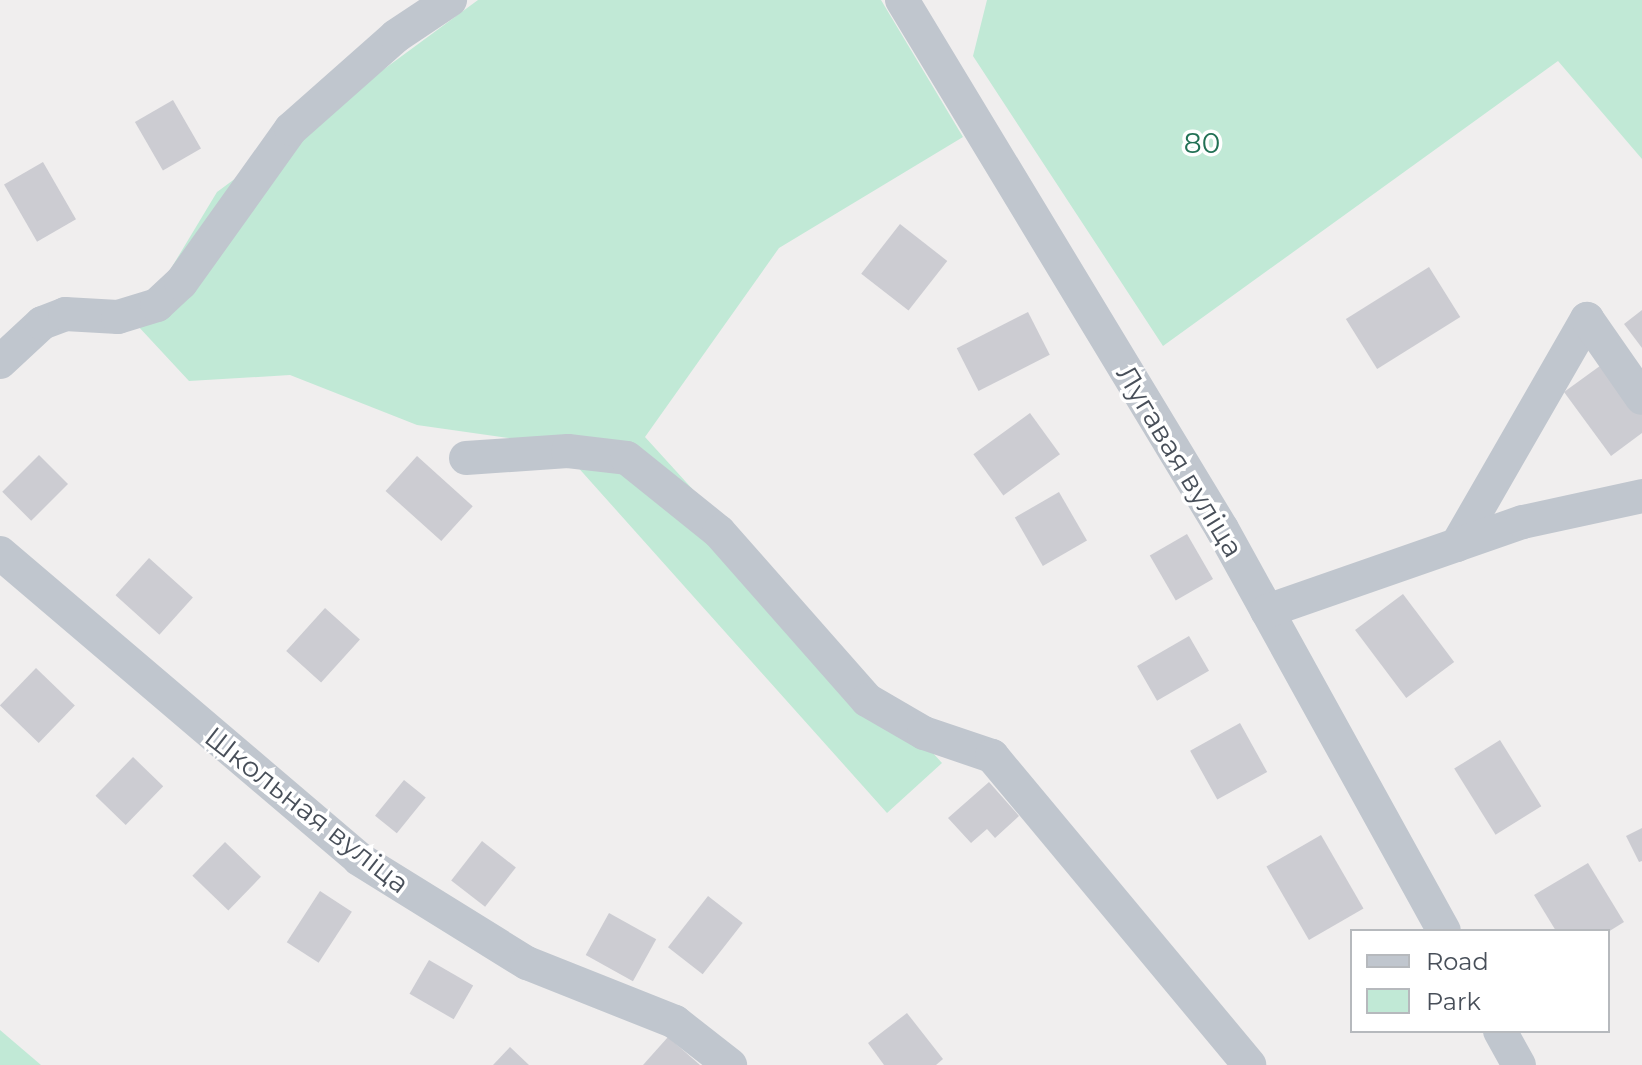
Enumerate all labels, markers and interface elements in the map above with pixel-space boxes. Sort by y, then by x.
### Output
park label: 80 [1184,126,1220,160]
street label: Лугавая вуліца [1110,359,1250,563]
street label: Школьная вуліца [198,720,416,900]
legend [1350,929,1610,1033]
text: Road [1426,947,1489,976]
text: Park [1426,987,1481,1016]

